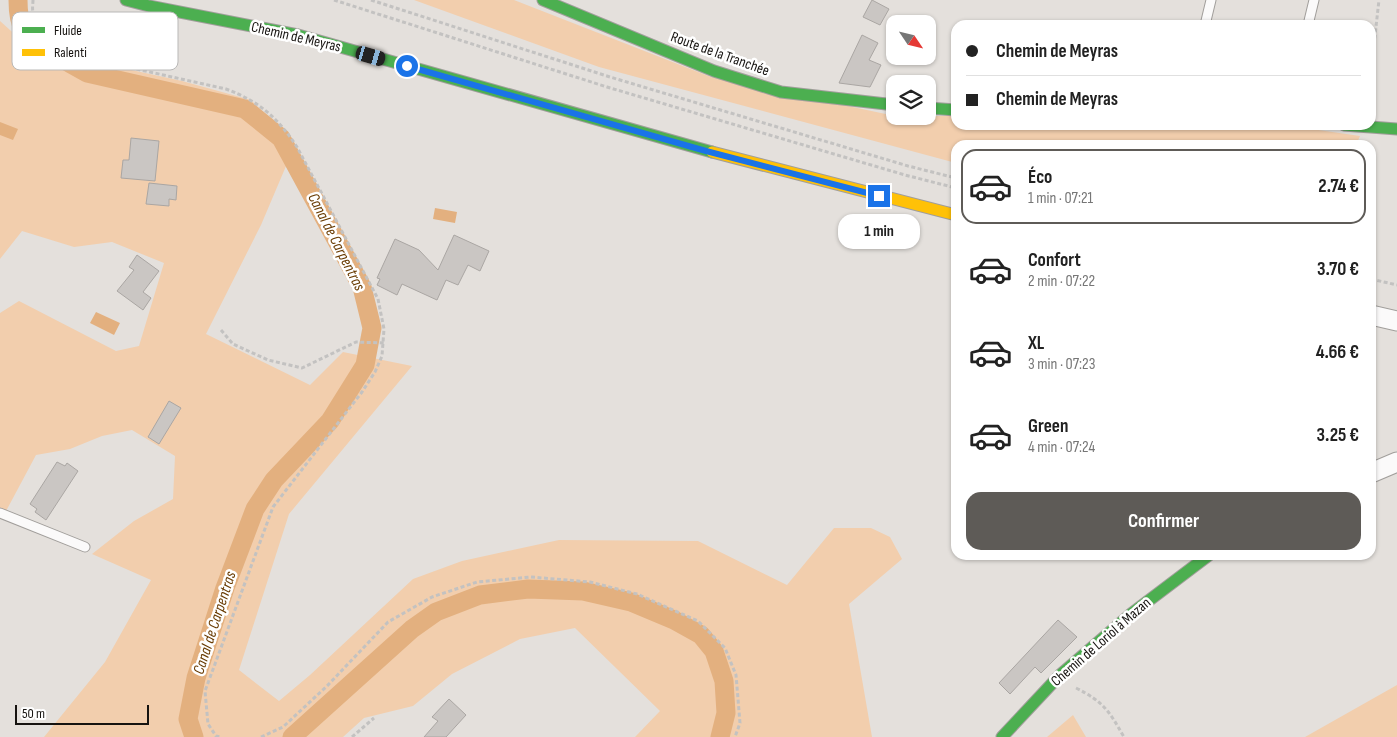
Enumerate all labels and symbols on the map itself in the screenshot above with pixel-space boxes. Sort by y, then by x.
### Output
legend [12,12,178,70]
north arrow [886,15,936,65]
street label: Chemin de Meyras [249,17,343,57]
text: Fluide [54,22,82,39]
street label: Route de la Tranchée [668,27,772,81]
text: Ralenti [54,44,87,61]
car [354,45,387,67]
route start [396,55,418,77]
route end [868,185,890,207]
water label: Canal de Carpentras [303,190,369,294]
callout: 1 min [838,214,920,248]
water label: Canal de Carpentras [189,569,241,677]
street label: Chemin de Loriol à Mazan [1047,593,1155,691]
scale bar [15,702,149,725]

